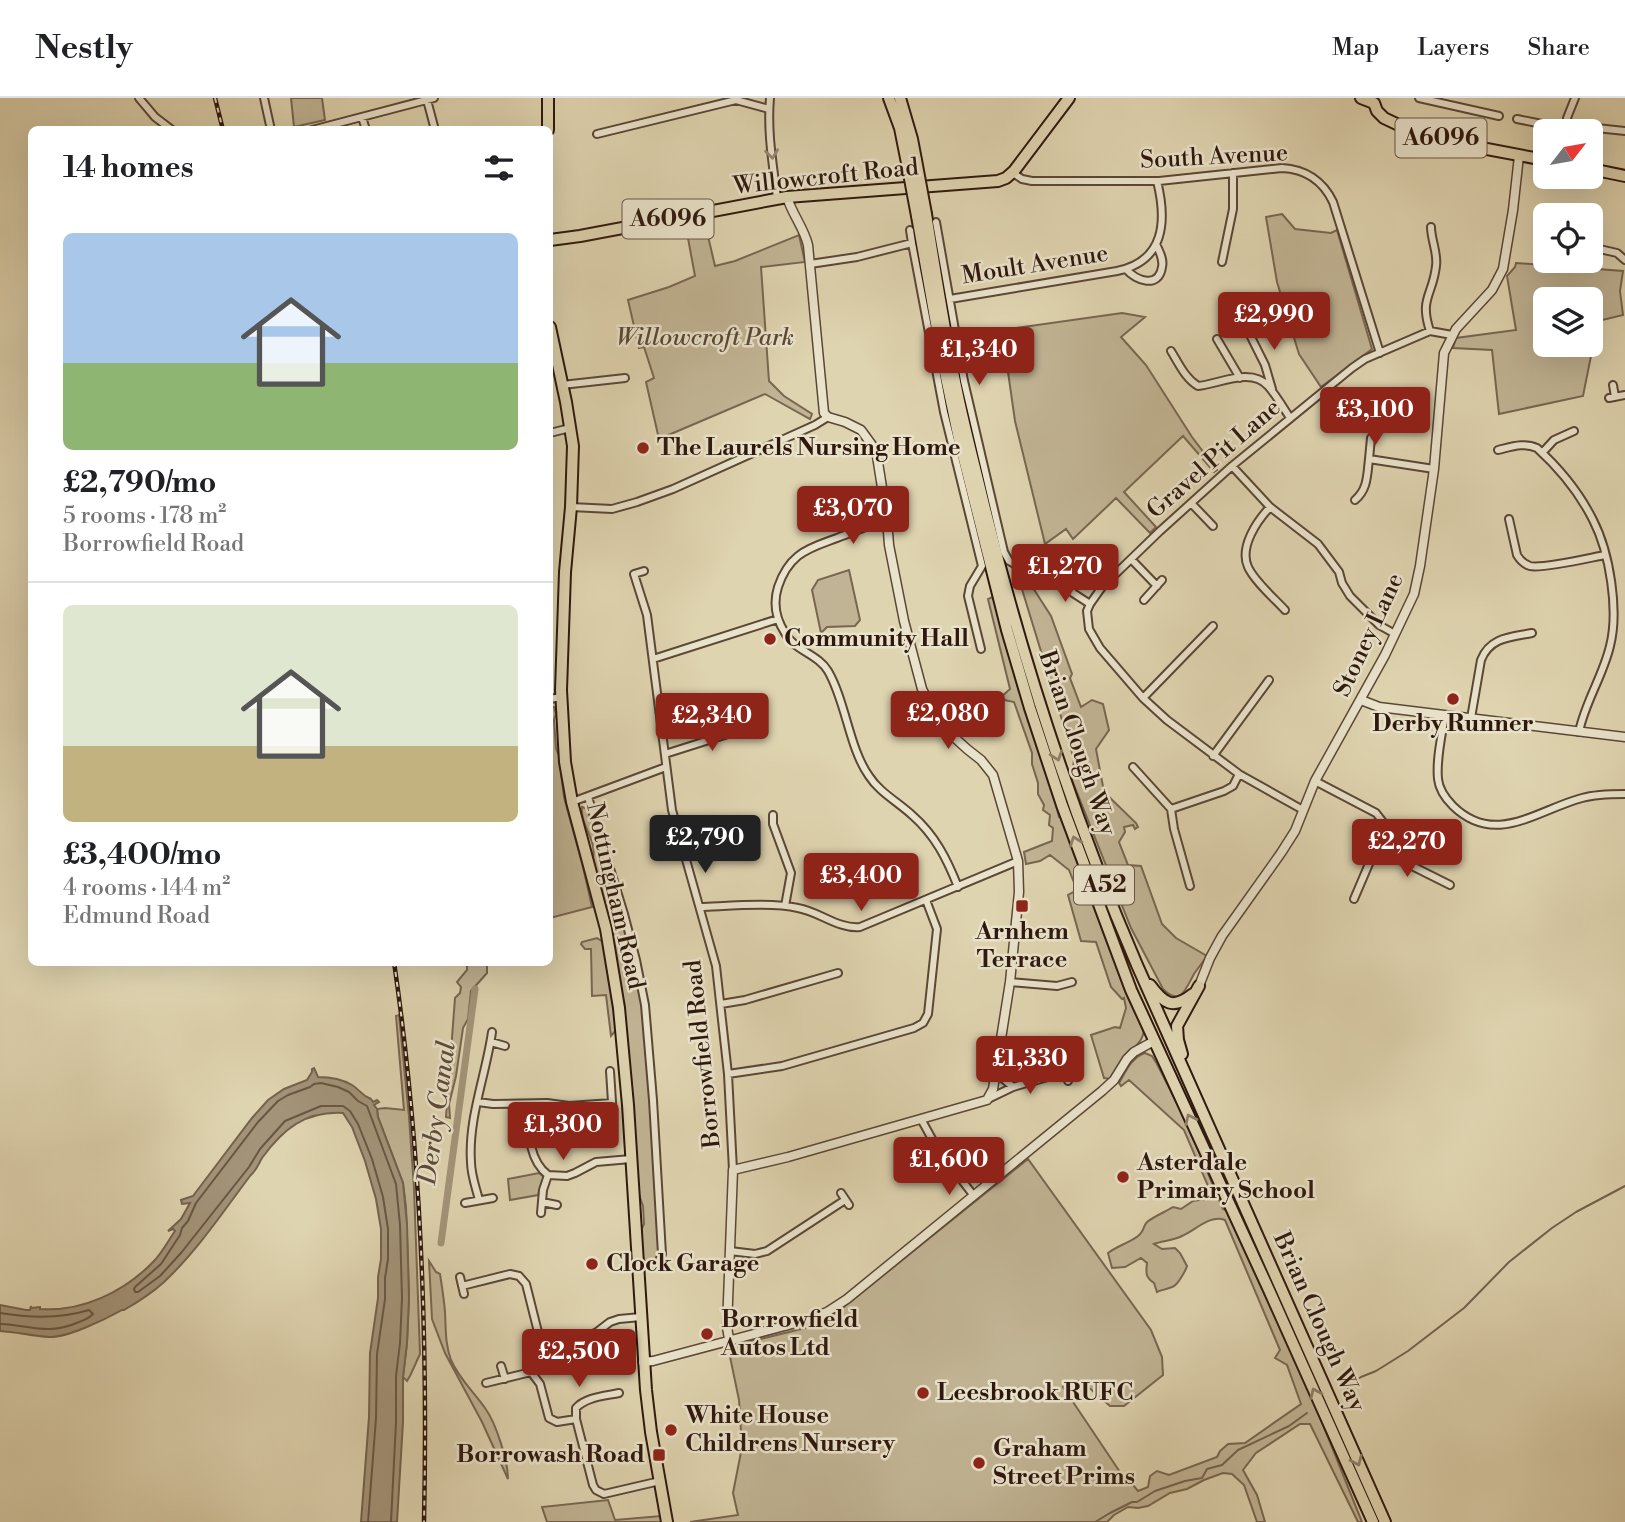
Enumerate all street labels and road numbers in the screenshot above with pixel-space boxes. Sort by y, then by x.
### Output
road number: A6096 [1396,118,1486,158]
street label: South Avenue [1139,138,1289,176]
street label: Willowcroft Road [731,152,921,202]
road number: A6096 [622,200,714,238]
street label: Moult Avenue [960,239,1110,291]
street label: Gravel Pit Lane [1141,393,1287,525]
street label: Stoney Lane [1327,568,1411,702]
street label: Brian Clough Way [1031,646,1123,840]
street label: Nottingham Road [579,800,651,993]
road number: A52 [1074,866,1134,904]
street label: Borrowfield Road [678,958,728,1151]
street label: Brian Clough Way [1266,1227,1372,1417]

